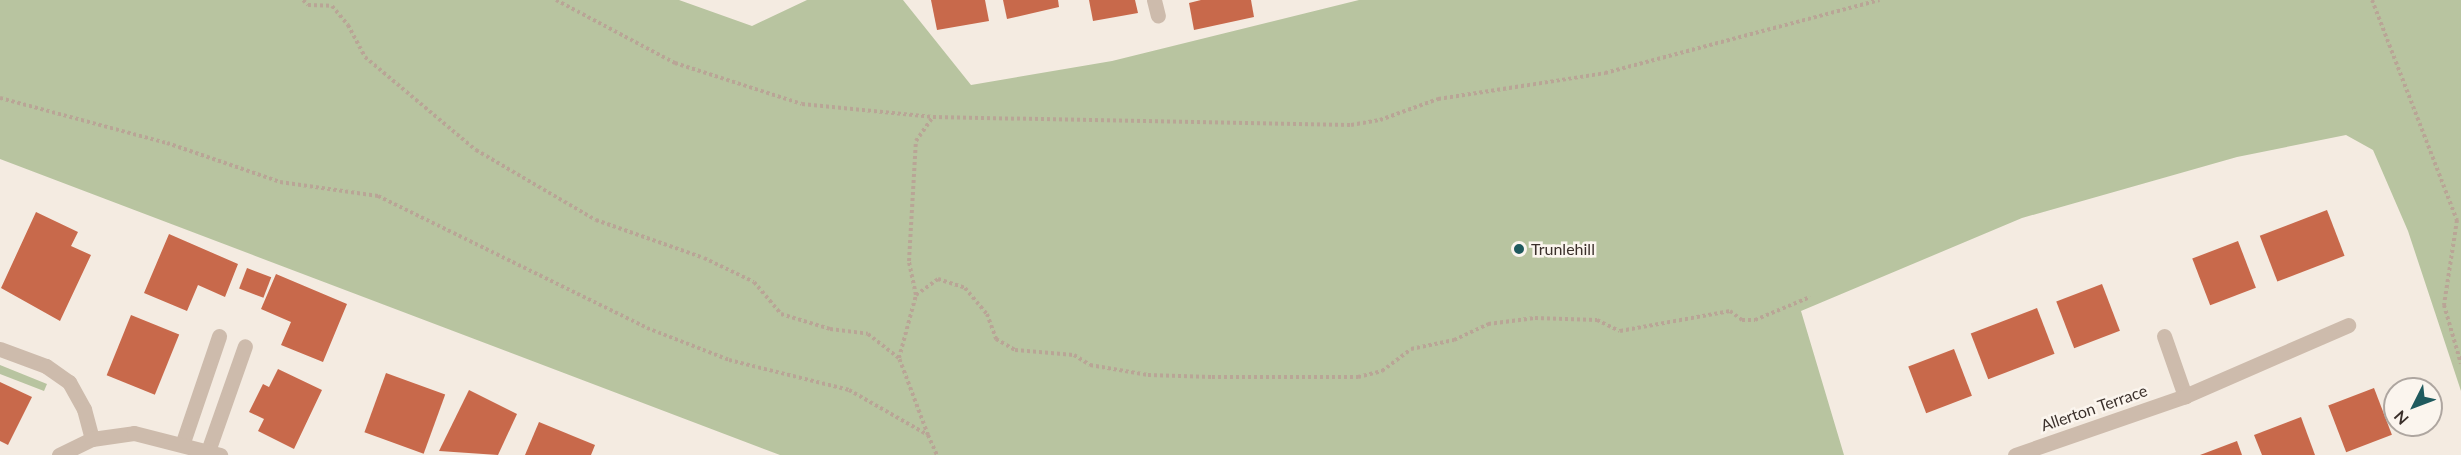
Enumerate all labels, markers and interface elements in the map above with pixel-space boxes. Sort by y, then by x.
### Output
place label: Trunlehill [1531,239,1595,259]
marker: Trunlehill [1512,242,1526,256]
north arrow [2383,377,2443,437]
street label: Allerton Terrace [2038,381,2150,435]
text: N [2390,407,2412,429]

